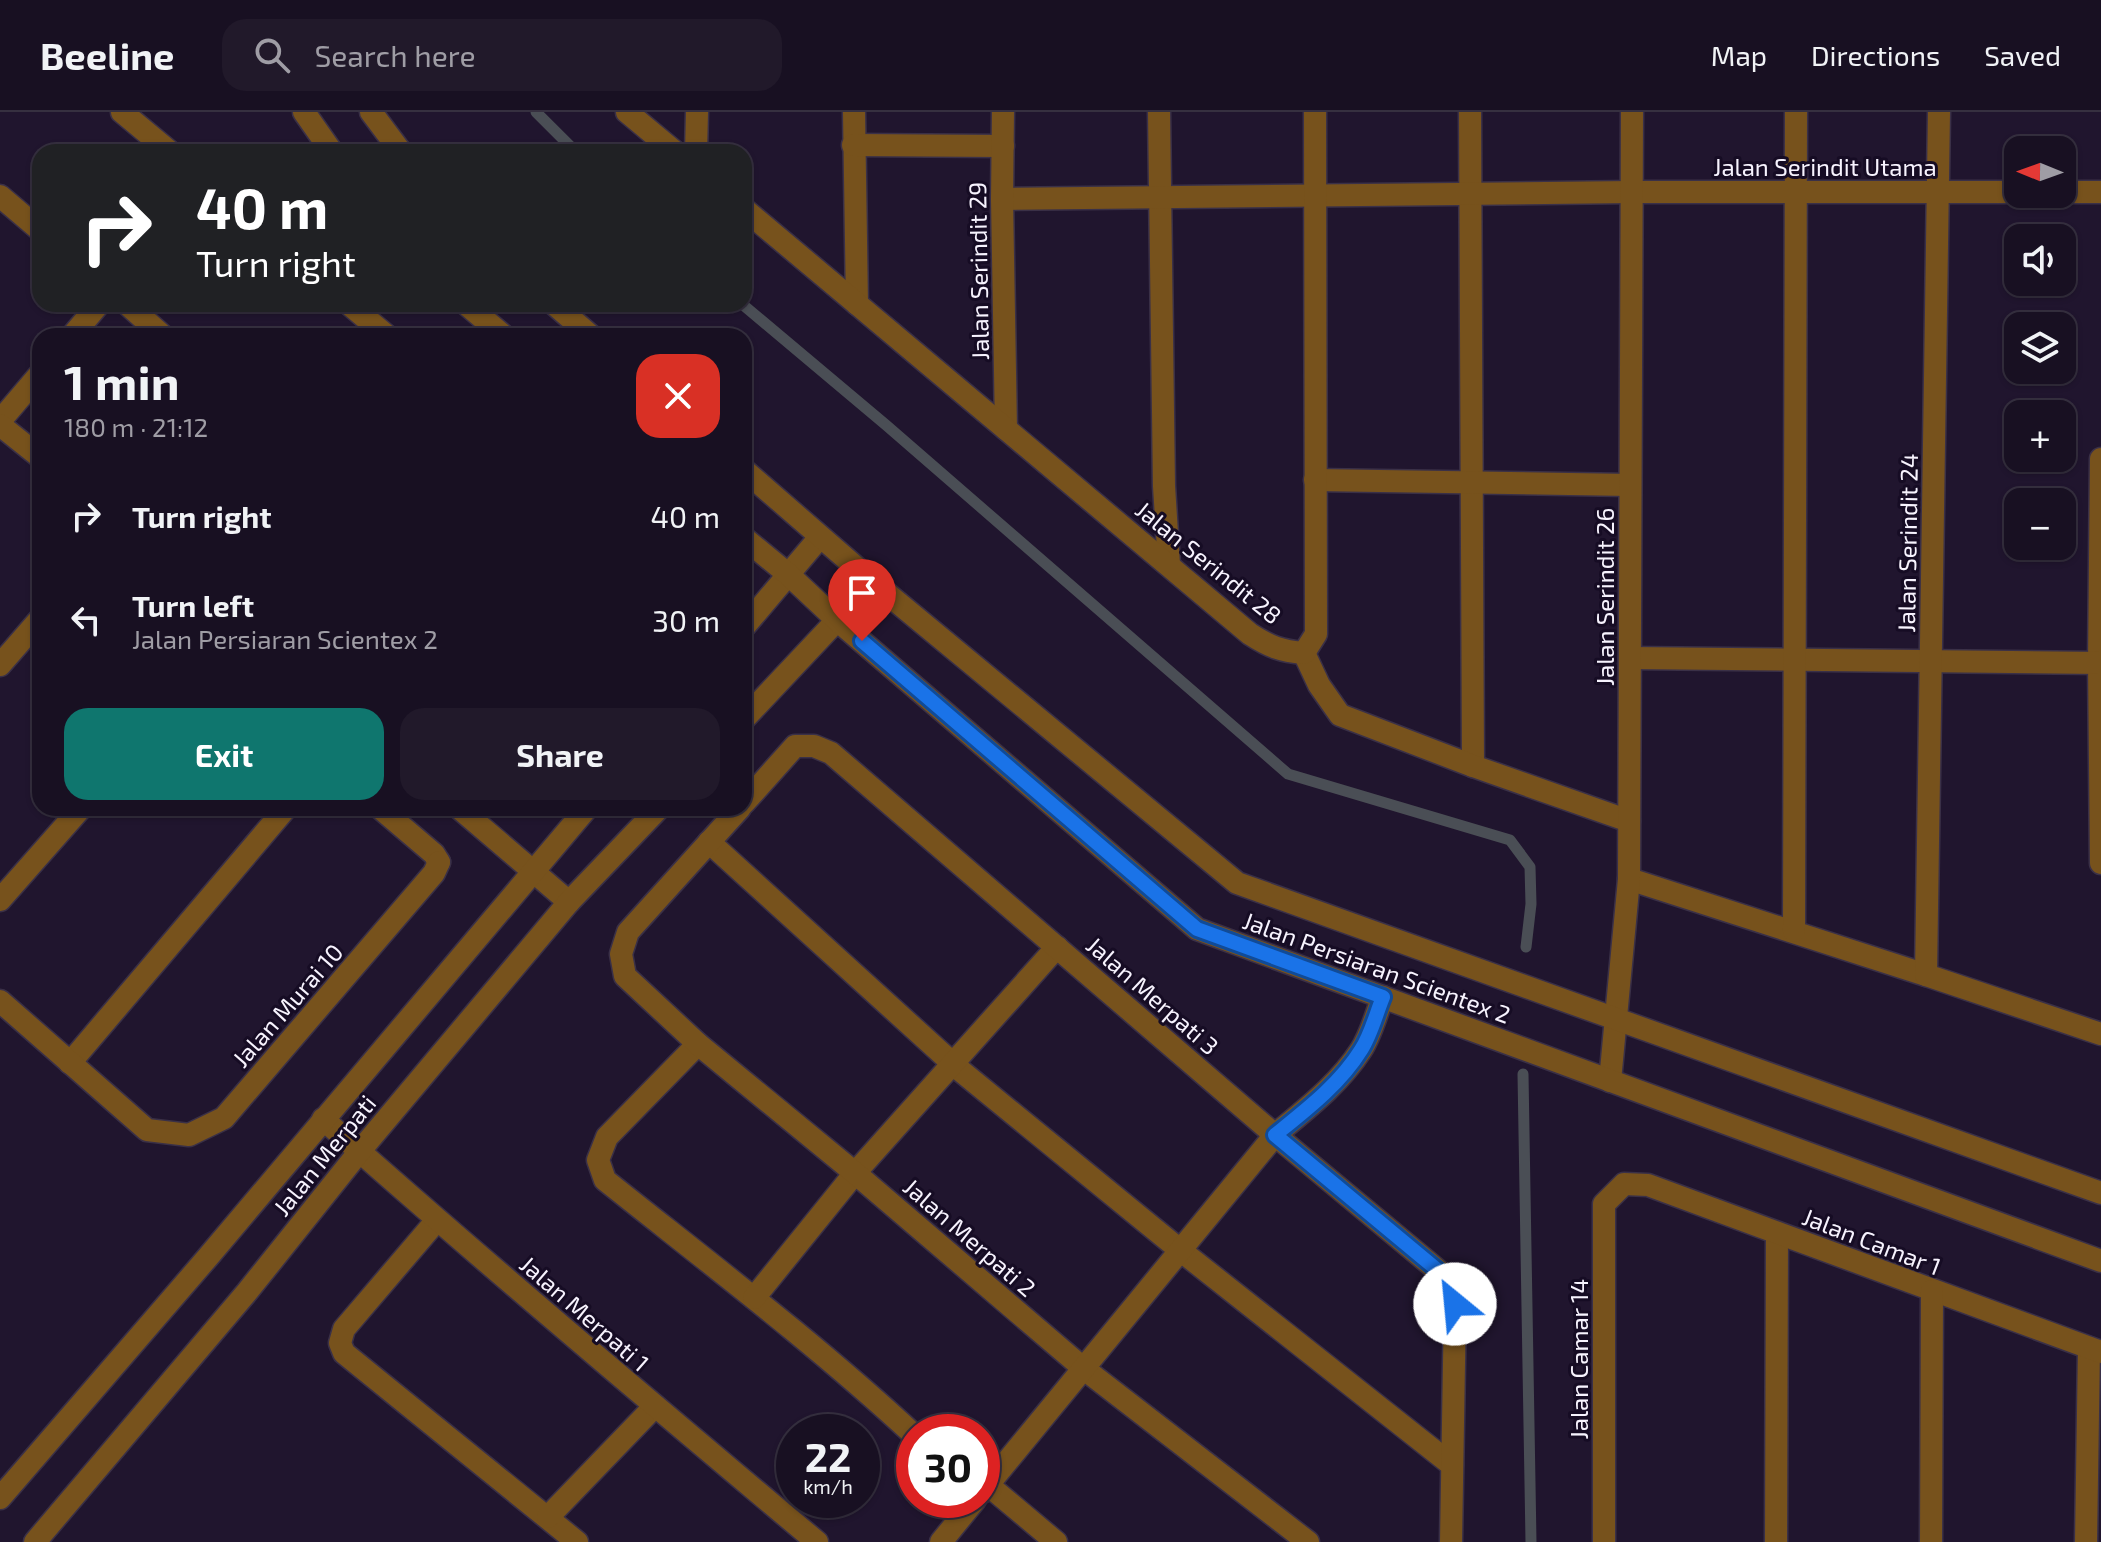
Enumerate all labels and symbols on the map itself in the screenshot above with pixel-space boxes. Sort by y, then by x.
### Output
north arrow [2004,136,2076,208]
street label: Jalan Serindit Utama [1713,152,1937,181]
street label: Jalan Serindit 29 [962,182,994,360]
street label: Jalan Serindit 24 [1891,453,1923,633]
street label: Jalan Serindit 28 [1130,494,1288,630]
street label: Jalan Serindit 26 [1590,508,1619,686]
pin [828,559,896,641]
street label: Jalan Persiaran Scientex 2 [1239,905,1515,1029]
street label: Jalan Merpati 3 [1081,930,1225,1060]
street label: Jalan Murai 10 [226,937,348,1073]
street label: Jalan Merpati [267,1089,381,1221]
street label: Jalan Merpati 2 [898,1172,1042,1302]
street label: Jalan Camar 1 [1799,1201,1945,1281]
street label: Jalan Merpati 1 [515,1249,655,1377]
position arrow [1413,1262,1497,1346]
street label: Jalan Camar 14 [1564,1279,1593,1439]
speed limit sign: 30 [896,1414,1000,1518]

